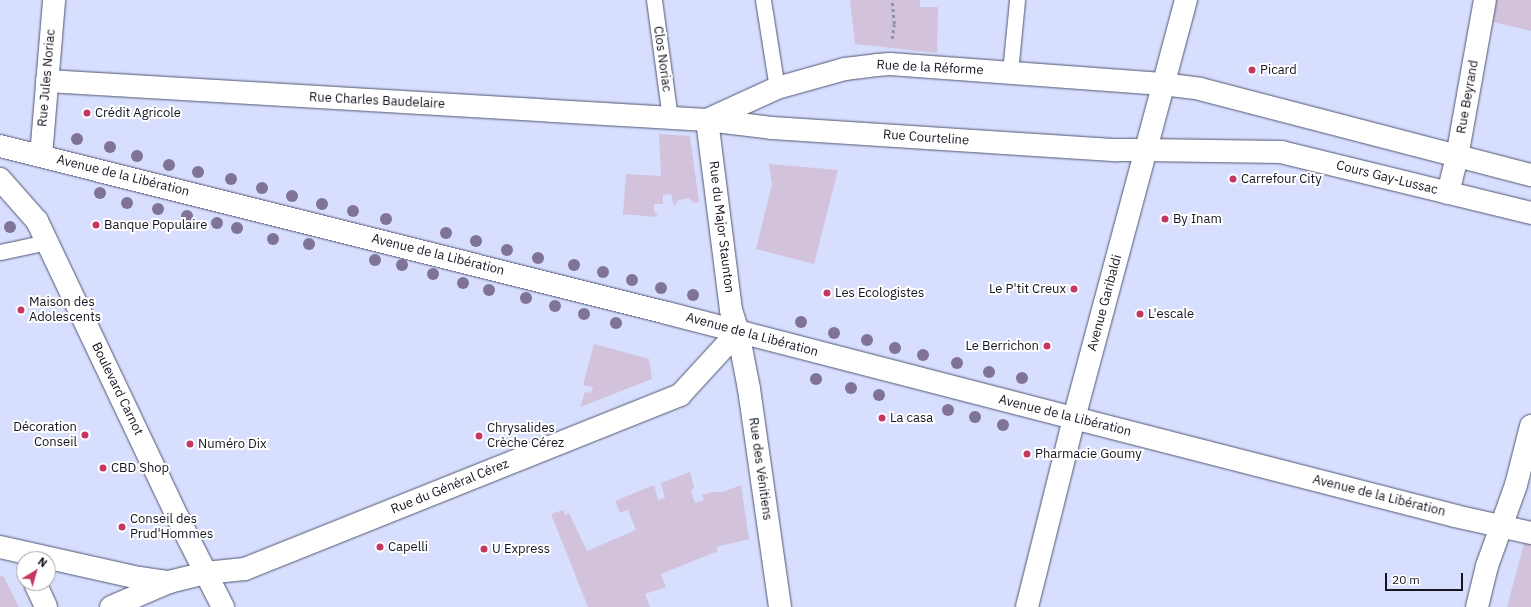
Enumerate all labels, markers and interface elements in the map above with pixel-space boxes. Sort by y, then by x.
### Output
street label: Clos Noriac [650,25,674,93]
street label: Rue Jules Noriac [35,29,59,127]
street label: Rue de la Réforme [876,57,984,79]
street label: Rue Beyrand [1454,59,1482,135]
place label: Picard [1260,62,1297,78]
marker: Picard [1247,65,1257,75]
street label: Rue Charles Baudelaire [309,90,445,112]
place label: Crédit Agricole [95,105,181,121]
marker: Crédit Agricole [82,108,92,118]
street label: Rue Courteline [882,127,970,149]
street label: Avenue de la Libération [55,152,191,200]
street label: Cours Gay-Lussac [1335,158,1439,198]
street label: Rue du Major Staunton [705,160,737,294]
place label: Carrefour City [1241,171,1322,187]
marker: Carrefour City [1228,174,1238,184]
place label: By Inam [1173,211,1222,227]
marker: By Inam [1160,214,1170,224]
place label: Banque Populaire [104,217,207,233]
marker: Banque Populaire [91,220,101,230]
street label: Avenue de la Libération [370,231,506,279]
street label: Avenue Garibaldi [1085,253,1125,353]
place label: Le P'tit Creux [989,281,1066,297]
marker: Le P'tit Creux [1069,284,1079,294]
place label: Les Ecologistes [835,285,924,301]
marker: Les Ecologistes [822,288,832,298]
place label: Maison des Adolescents [29,295,101,326]
marker: Maison des Adolescents [16,305,26,315]
place label: L'escale [1148,306,1194,322]
marker: L'escale [1135,309,1145,319]
street label: Avenue de la Libération [684,310,820,360]
place label: Le Berrichon [965,338,1039,354]
street label: Boulevard Carnot [88,340,146,438]
marker: Le Berrichon [1042,341,1052,351]
street label: Avenue de la Libération [997,392,1133,440]
place label: La casa [890,410,933,426]
marker: La casa [877,413,887,423]
street label: Rue des Vénitiens [745,416,775,522]
place label: Décoration Conseil [13,420,77,451]
place label: Chrysalides Crèche Cérez [487,421,564,452]
marker: Décoration Conseil [80,430,90,440]
marker: Chrysalides Crèche Cérez [474,431,484,441]
place label: Numéro Dix [198,436,267,452]
marker: Numéro Dix [185,439,195,449]
place label: Pharmacie Goumy [1035,446,1142,462]
marker: Pharmacie Goumy [1022,449,1032,459]
street label: Rue du Général Cérez [389,456,511,518]
place label: CBD Shop [111,460,169,476]
marker: CBD Shop [98,463,108,473]
street label: Avenue de la Libération [1311,472,1447,520]
place label: Conseil des Prud'Hommes [130,512,213,543]
marker: Conseil des Prud'Hommes [117,522,127,532]
place label: Capelli [388,539,428,555]
place label: U Express [492,541,550,557]
marker: Capelli [375,542,385,552]
marker: U Express [479,544,489,554]
north arrow [16,551,56,591]
text: N [35,554,50,570]
scale bar [1387,565,1465,591]
text: 20 m [1392,572,1420,587]

